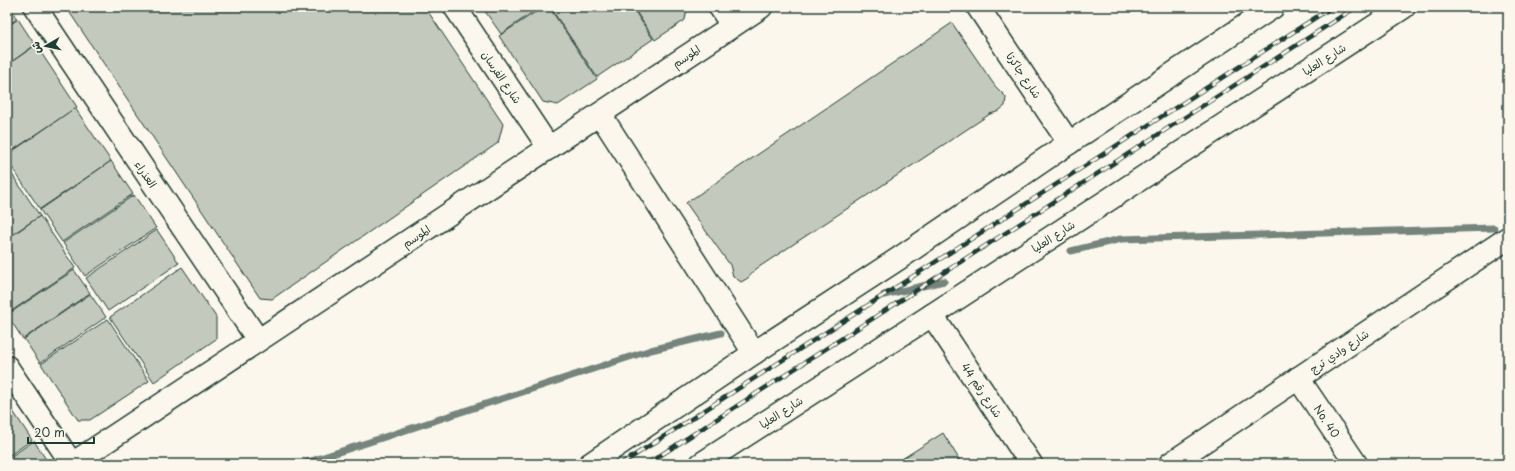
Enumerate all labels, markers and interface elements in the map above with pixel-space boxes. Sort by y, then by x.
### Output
north arrow [26,26,66,66]
street label: شارع العليا [1299,39,1350,80]
text: ش [26,40,45,55]
street label: الموسم [668,40,704,72]
street label: شارع الفرسان [477,47,526,107]
street label: شارع جاكرتا [1001,48,1046,102]
street label: العذراء [131,157,161,191]
street label: شارع العليا [1028,216,1079,257]
street label: الموسم [398,220,434,252]
street label: شارع وادي ترج [1306,325,1373,378]
street label: شارع رقم 44 [957,359,1007,421]
street label: شارع العليا [756,392,807,433]
street label: No. 40 [1310,401,1344,441]
scale bar [28,419,94,445]
text: 20 m [34,423,65,441]

